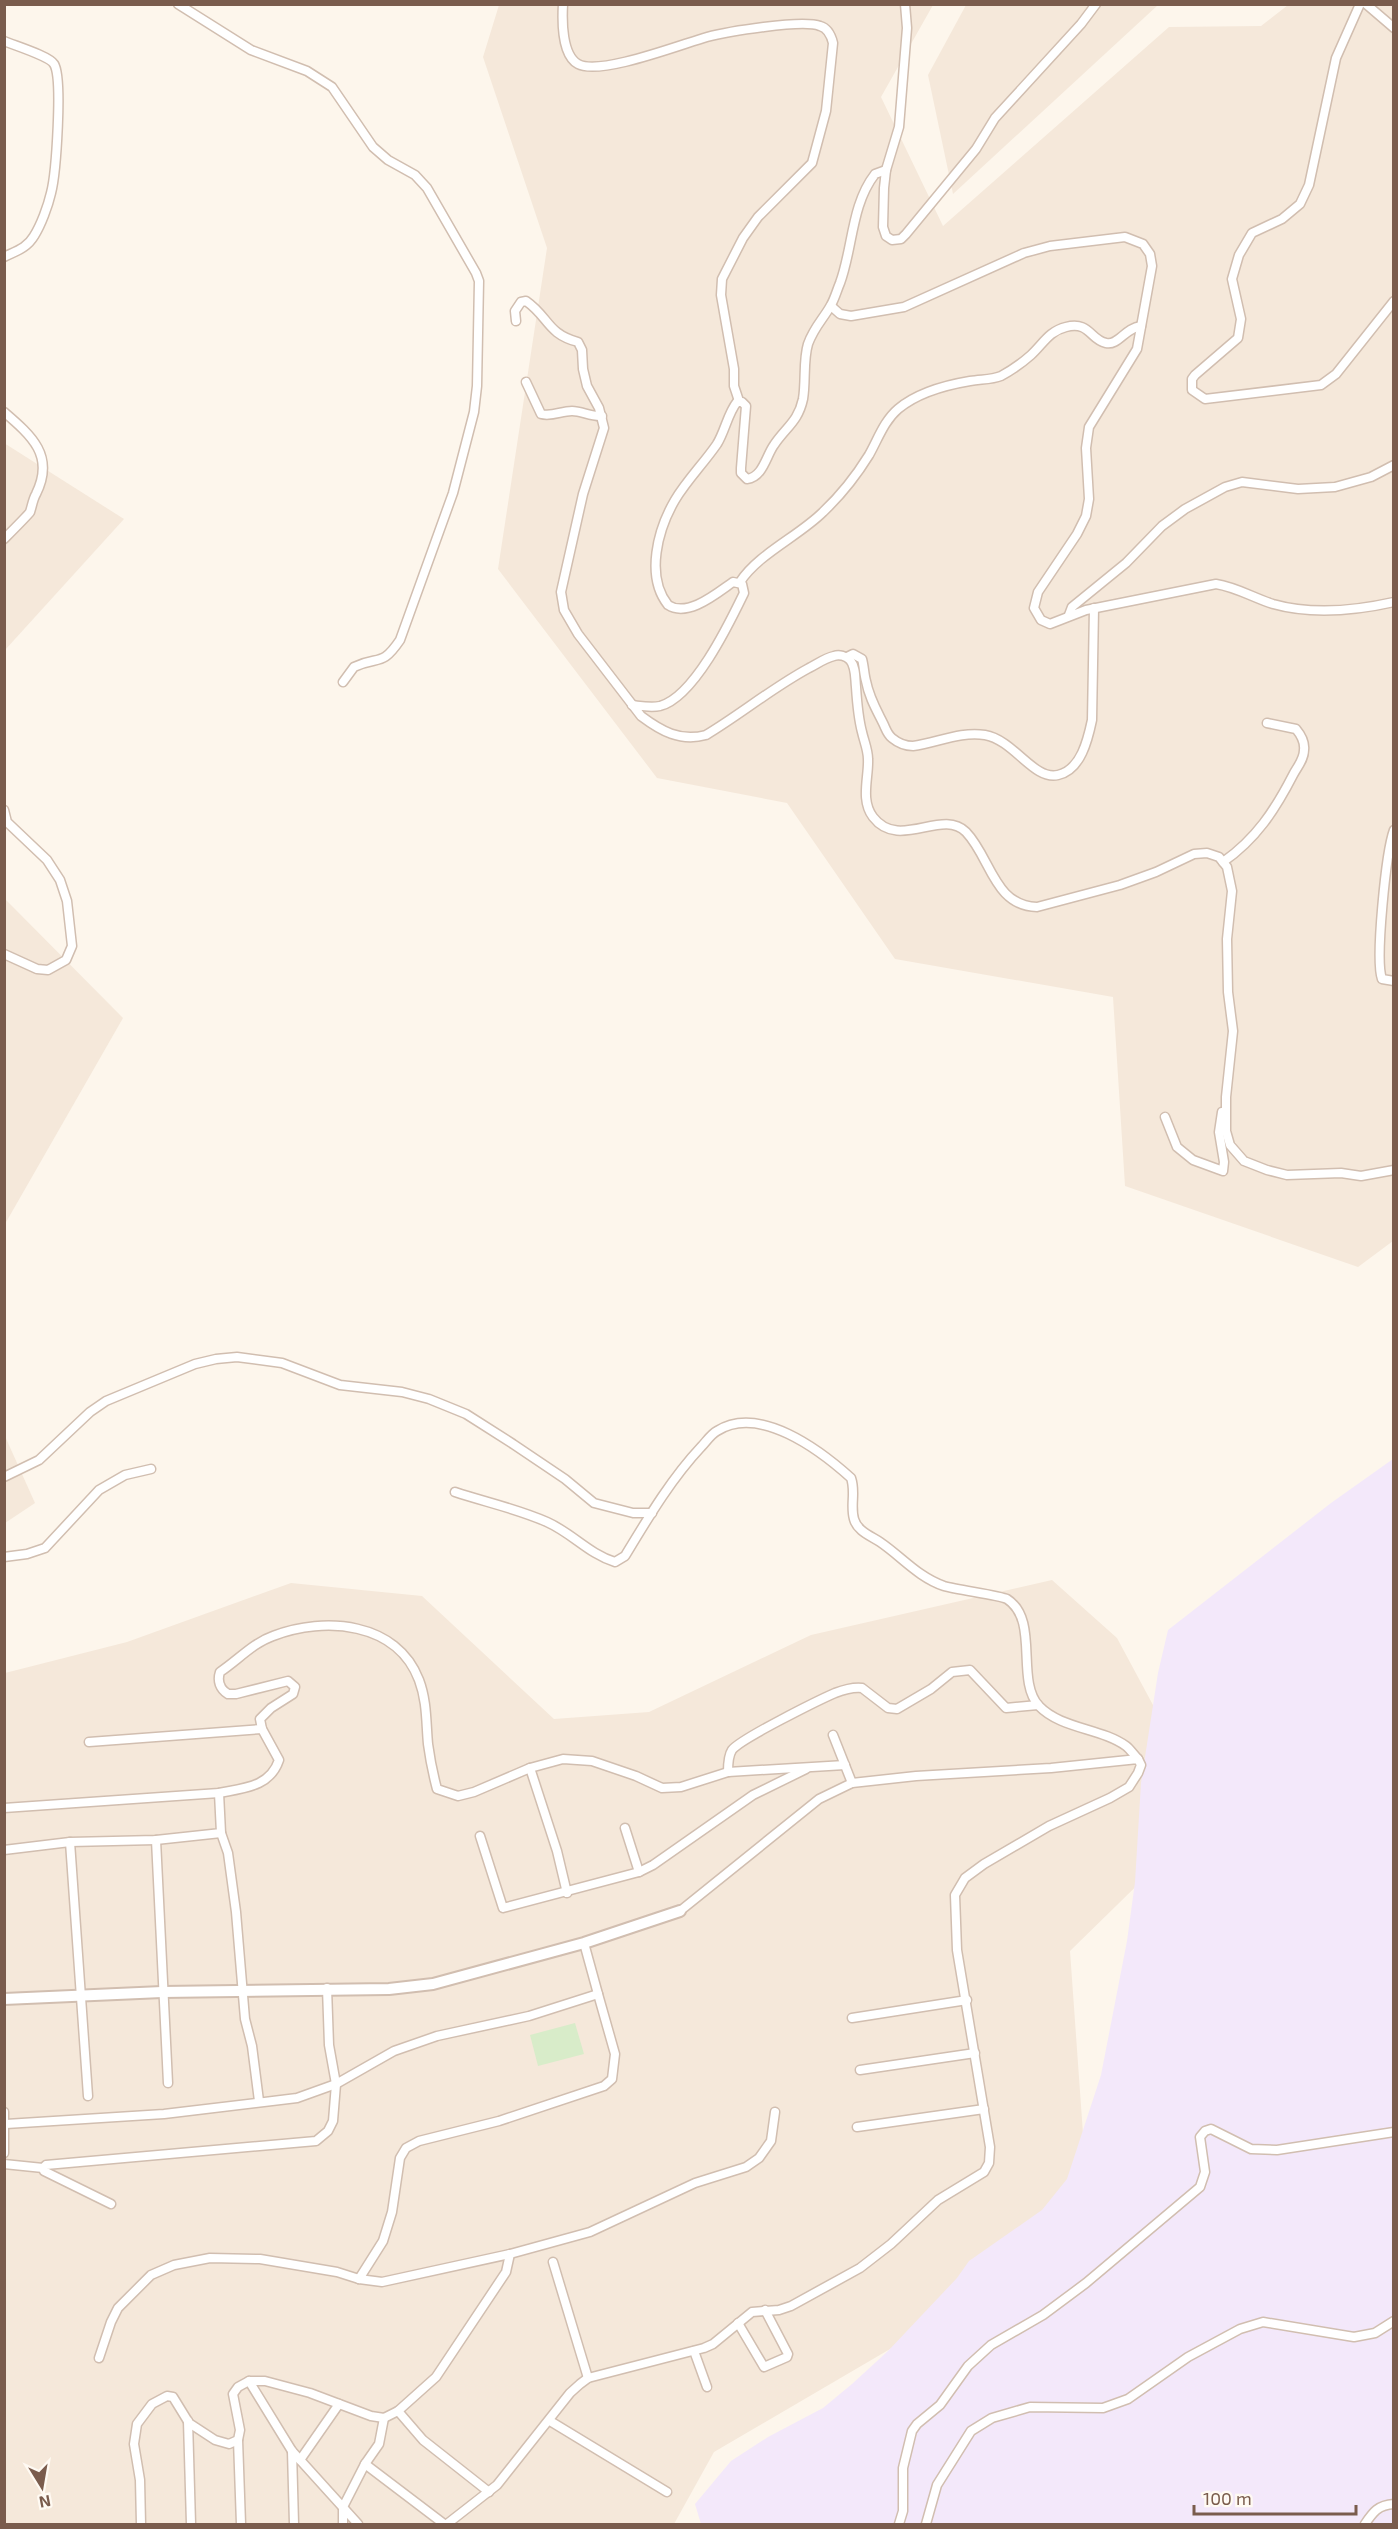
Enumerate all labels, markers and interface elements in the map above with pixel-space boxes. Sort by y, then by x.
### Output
north arrow [12,2457,72,2517]
scale bar [1194,2478,1356,2516]
text: 100 m [1203,2487,1252,2509]
text: N [37,2492,52,2513]

